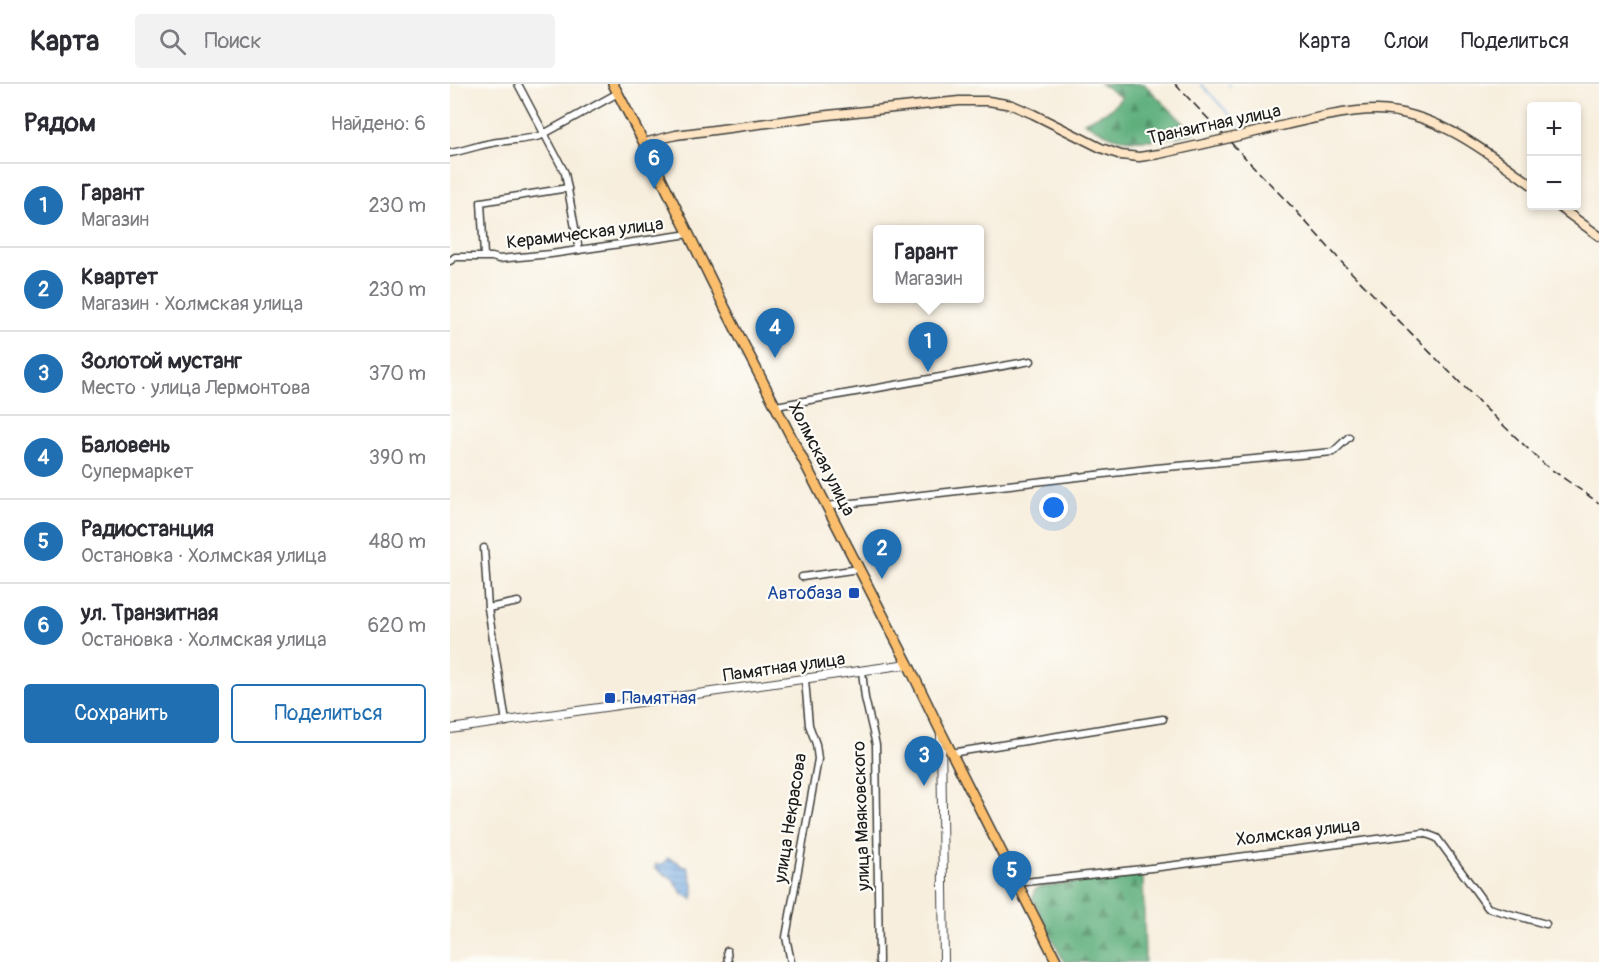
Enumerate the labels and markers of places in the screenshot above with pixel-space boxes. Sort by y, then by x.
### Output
pin: 6 [634,140,674,189]
pin: 4 [756,308,794,358]
pin: 1 [908,322,948,372]
pin: 2 [862,530,902,579]
place label: Автобаза [767,582,842,605]
marker: Автобаза [847,586,861,600]
place label: Памятная [622,687,696,710]
marker: Памятная [603,691,617,705]
pin: 3 [904,736,944,786]
pin: 5 [992,852,1032,901]

